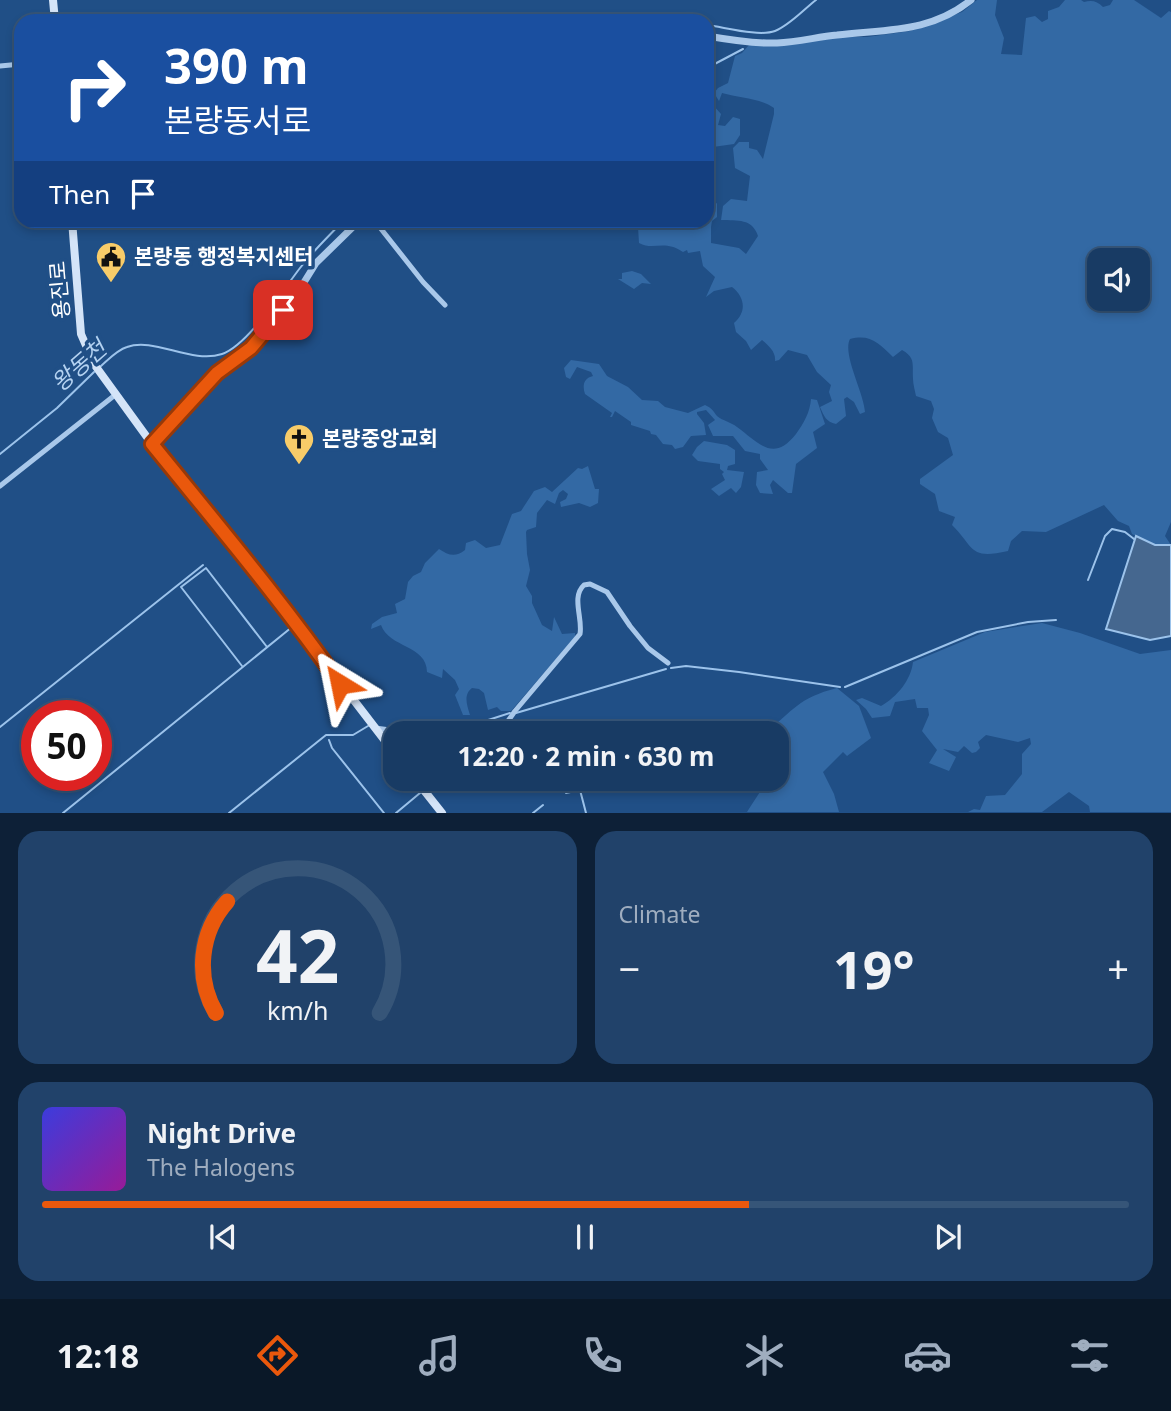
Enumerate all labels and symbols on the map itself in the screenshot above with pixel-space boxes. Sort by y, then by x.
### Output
public building icon: 본량동 행정복지센터 [94,240,128,284]
place label: 본량동 행정복지센터 [134,242,313,270]
street label: 용진로 [43,260,75,320]
pin [253,280,313,340]
water label: 왕동천 [44,330,115,398]
church icon: 본량중앙교회 [282,422,316,466]
place label: 본량중앙교회 [322,424,438,452]
position arrow [303,647,377,721]
speed limit sign: 50 [21,700,112,791]

